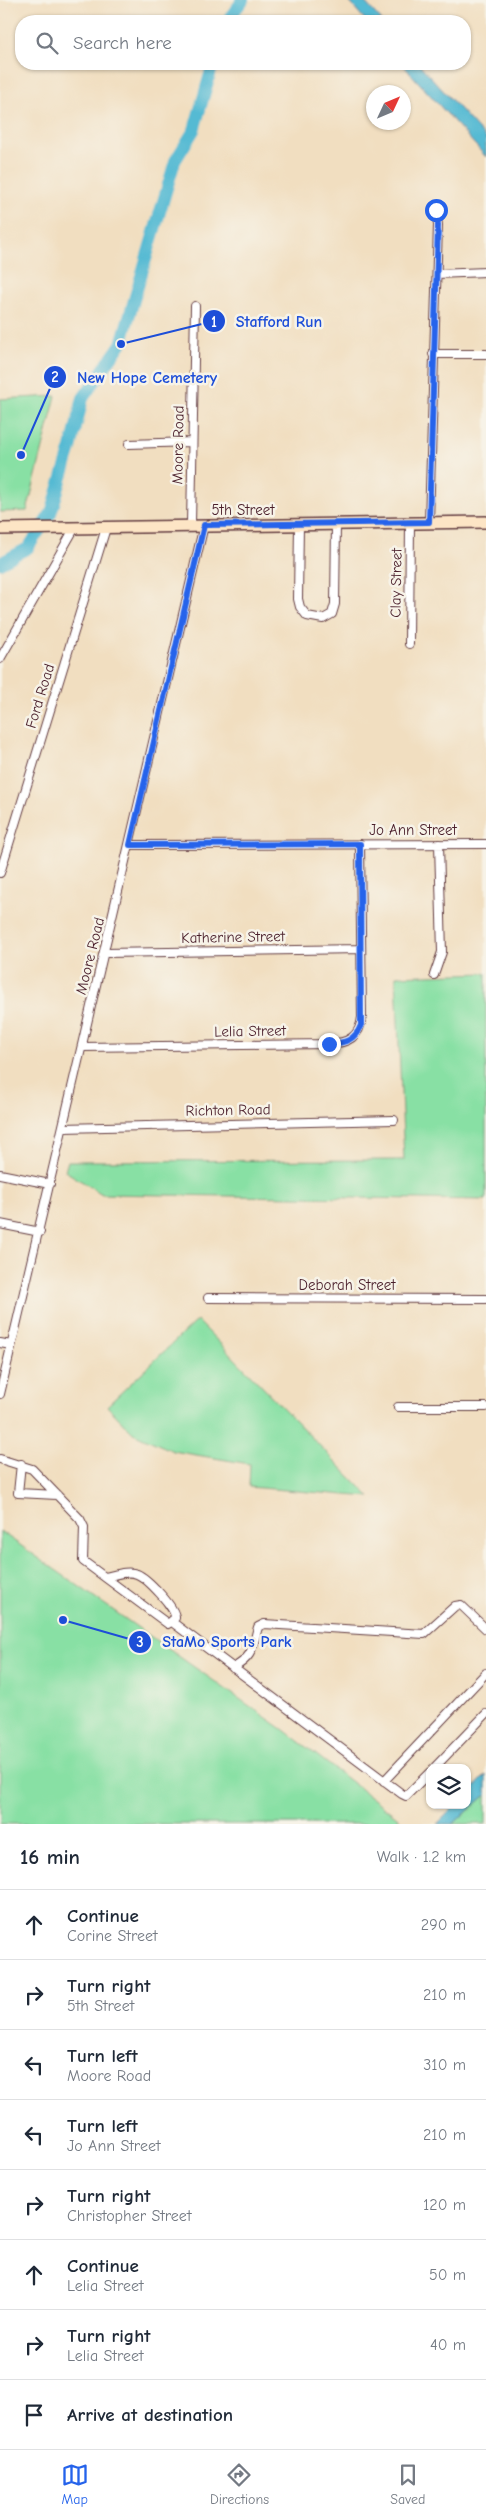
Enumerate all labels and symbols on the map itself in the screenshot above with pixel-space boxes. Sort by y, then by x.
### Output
north arrow [366,85,411,130]
route start [425,199,448,222]
callout: Stafford Run [201,306,333,337]
text: 1 [211,313,217,331]
text: Stafford Run [236,313,322,331]
callout: New Hope Cemetery [42,361,227,392]
text: 2 [51,368,59,386]
text: New Hope Cemetery [77,369,218,387]
street label: Moore Road [168,405,188,485]
street label: 5th Street [211,501,275,519]
street label: Clay Street [386,547,406,618]
street label: Ford Road [22,662,58,730]
street label: Jo Ann Street [369,821,458,839]
street label: Moore Road [72,915,108,997]
street label: Katherine Street [181,927,286,947]
street label: Lelia Street [214,1021,287,1041]
route end [318,1033,341,1056]
street label: Richton Road [185,1100,271,1120]
street label: Deborah Street [299,1276,396,1294]
callout: StaMo Sports Park [127,1626,301,1657]
text: 3 [136,1633,144,1651]
text: StaMo Sports Park [162,1633,292,1651]

